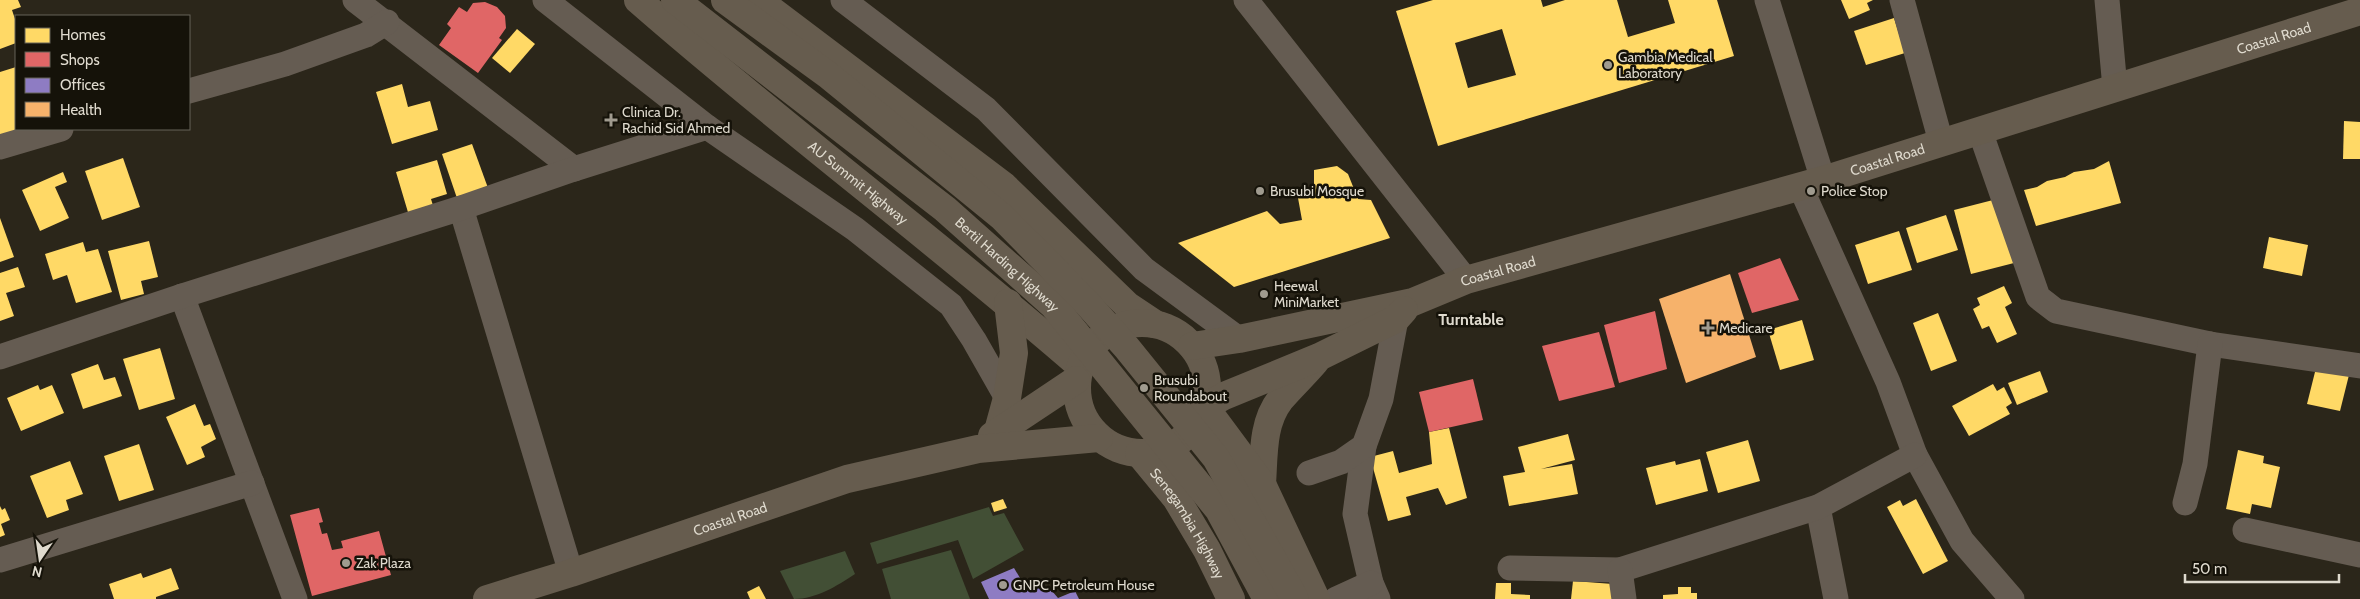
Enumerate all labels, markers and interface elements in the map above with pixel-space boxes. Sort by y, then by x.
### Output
legend [15,15,190,130]
street label: Coastal Road [2234,18,2313,58]
text: Homes [60,26,106,44]
place label: Gambia Medical Laboratory [1618,48,1713,82]
text: Shops [60,51,100,69]
marker: Gambia Medical Laboratory [1602,59,1614,71]
text: Offices [60,76,105,94]
text: Health [60,101,102,119]
place label: Clinica Dr. Rachid Sid Ahmed [622,103,730,137]
marker: Clinica Dr. Rachid Sid Ahmed [604,113,618,127]
street label: AU Summit Highway [804,137,912,228]
street label: Coastal Road [1848,140,1927,180]
place label: Brusubi Mosque [1270,182,1364,200]
place label: Police Stop [1821,182,1888,200]
marker: Brusubi Mosque [1254,185,1266,197]
marker: Police Stop [1805,185,1817,197]
street label: Bertil Harding Highway [951,213,1064,316]
street label: Coastal Road [1458,252,1537,290]
place label: Heewal MiniMarket [1274,277,1339,311]
marker: Heewal MiniMarket [1258,288,1270,300]
district label: Turntable [1438,310,1504,329]
place label: Medicare [1719,319,1773,337]
marker: Medicare [1701,321,1715,335]
place label: Brusubi Roundabout [1154,371,1227,405]
marker: Brusubi Roundabout [1138,382,1150,394]
street label: Senegambia Highway [1146,464,1229,582]
street label: Coastal Road [691,498,769,540]
north arrow [15,534,65,584]
scale bar [2185,552,2339,584]
place label: Zak Plaza [356,554,411,572]
marker: Zak Plaza [340,557,352,569]
text: 50 m [2192,560,2227,578]
text: N [30,562,44,582]
place label: GNPC Petroleum House [1013,576,1155,594]
marker: GNPC Petroleum House [997,579,1009,591]

